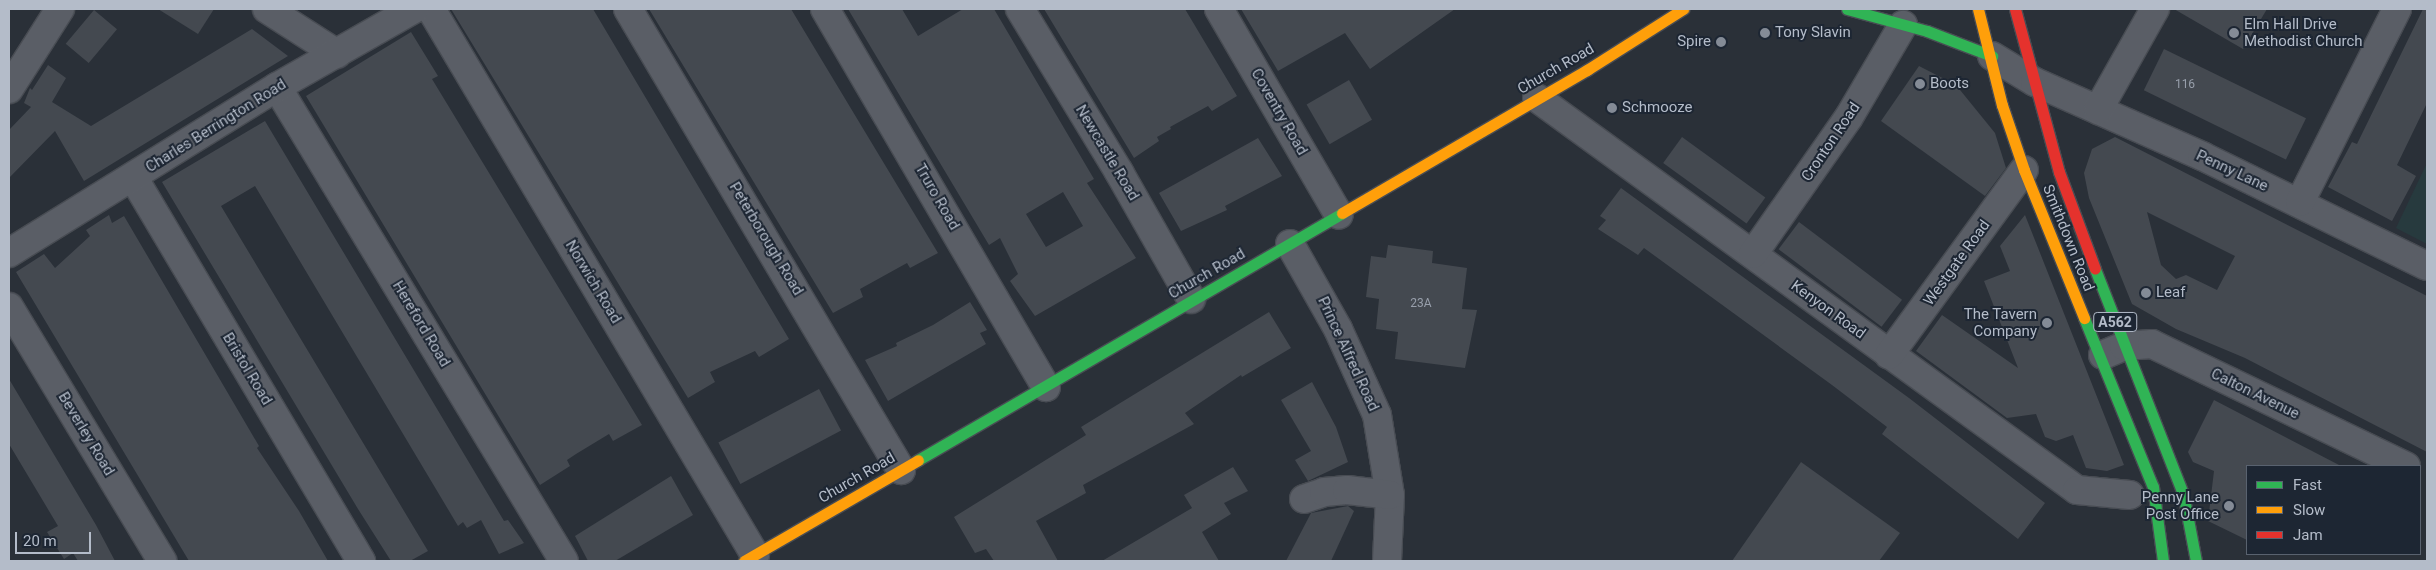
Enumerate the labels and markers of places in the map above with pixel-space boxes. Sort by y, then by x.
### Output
place label: Elm Hall Drive Methodist Church [2244,15,2363,50]
place label: Tony Slavin [1775,24,1851,42]
marker: Tony Slavin [1759,27,1771,39]
marker: Elm Hall Drive Methodist Church [2228,27,2240,39]
place label: Spire [1677,33,1711,51]
marker: Spire [1715,36,1727,48]
place label: Boots [1930,75,1969,93]
marker: Boots [1914,78,1926,90]
place label: Schmooze [1622,99,1692,117]
marker: Schmooze [1606,102,1618,114]
place label: Leaf [2156,284,2185,302]
marker: Leaf [2140,287,2152,299]
place label: The Tavern Company [1963,305,2037,340]
marker: The Tavern Company [2041,317,2053,329]
place label: Penny Lane Post Office [2142,488,2219,523]
marker: Penny Lane Post Office [2223,500,2235,512]

